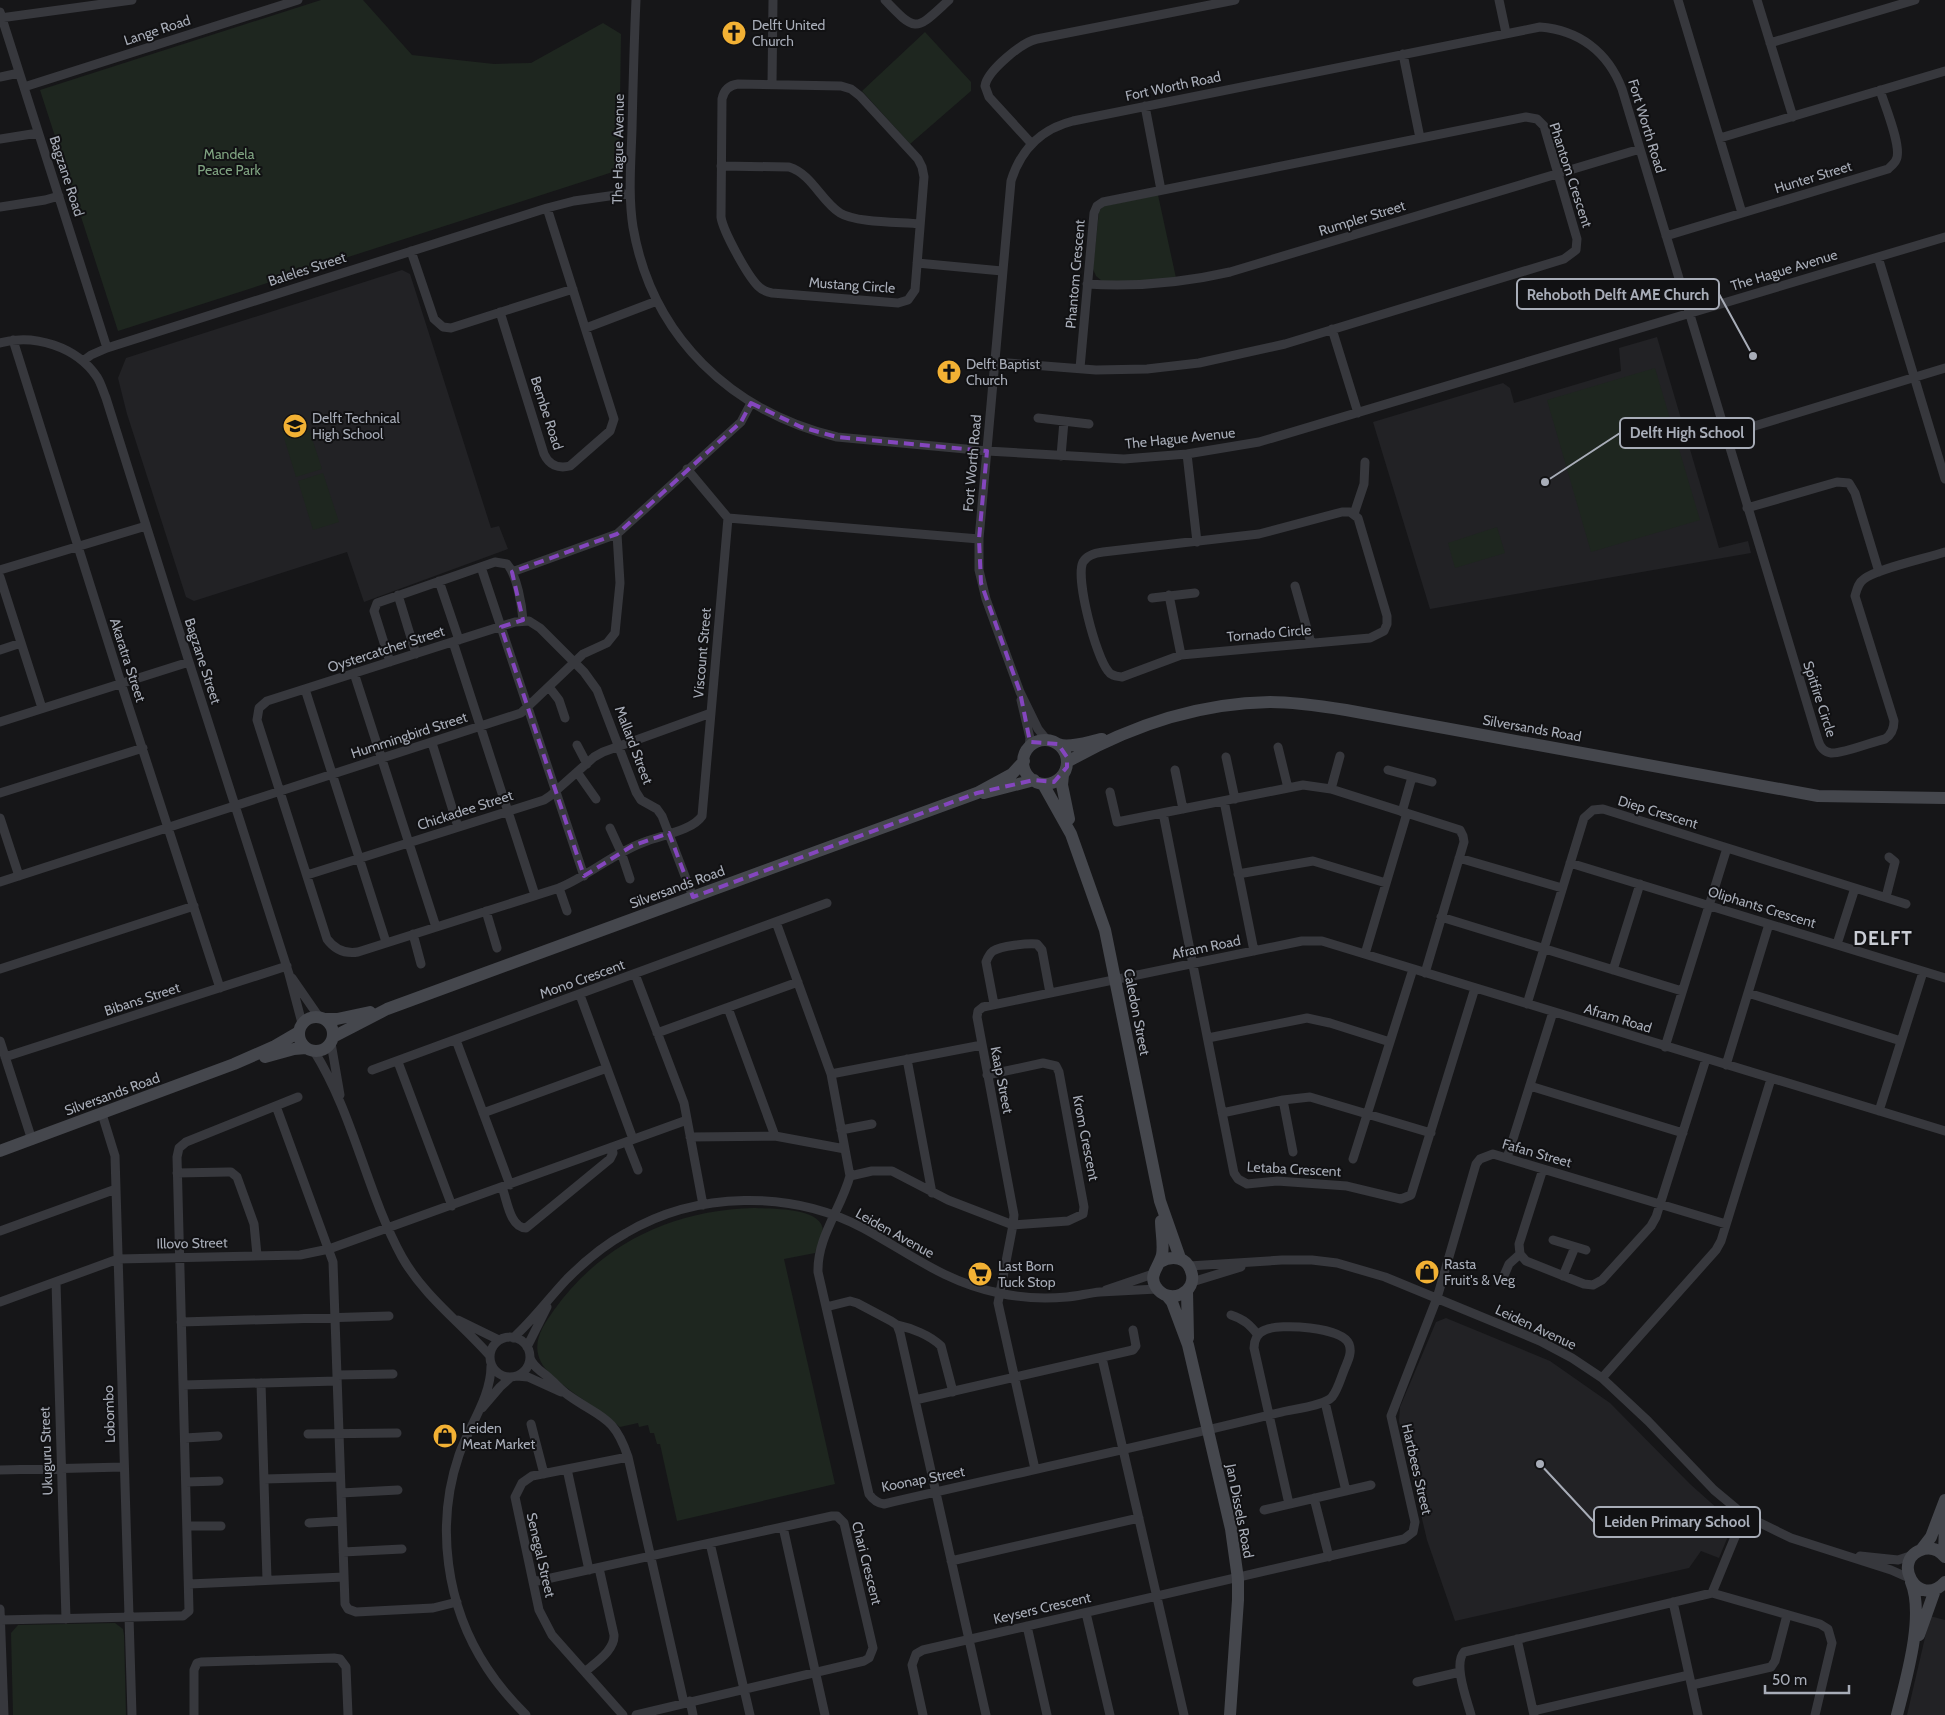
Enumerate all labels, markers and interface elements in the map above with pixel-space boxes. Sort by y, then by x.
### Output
street label: Lange Road [121,11,193,49]
place label: Delft United Church [752,16,825,50]
church icon: Delft United Church [721,20,747,46]
street label: Fort Worth Road [1124,67,1222,105]
street label: Fort Worth Road [1624,77,1670,175]
street label: The Hague Avenue [608,93,628,205]
street label: Phantom Crescent [1546,120,1597,230]
street label: Bagzane Road [45,133,89,219]
park label: Mandela Peace Park [197,145,261,179]
street label: Hunter Street [1772,157,1854,197]
street label: Rumpler Street [1316,196,1408,240]
street label: Phantom Crescent [1061,218,1089,329]
street label: The Hague Avenue [1728,245,1840,295]
street label: Baleles Street [266,248,348,290]
street label: Mustang Circle [808,273,896,297]
callout: Rehoboth Delft AME Church [1517,279,1719,309]
text: Rehoboth Delft AME Church [1527,286,1709,304]
place label: Delft Baptist Church [966,355,1040,389]
church icon: Delft Baptist Church [936,359,962,385]
street label: Bembe Road [527,374,567,452]
place label: Delft Technical High School [312,409,400,443]
school or university icon: Delft Technical High School [282,413,308,439]
street label: Fort Worth Road [959,414,985,512]
callout: Delft High School [1620,418,1754,448]
street label: The Hague Avenue [1124,423,1236,453]
text: Delft High School [1630,424,1744,442]
street label: Viscount Street [689,607,715,699]
street label: Akaratra Street [106,616,150,705]
street label: Bagzane Street [181,616,225,707]
street label: Tornado Circle [1226,620,1312,646]
street label: Oystercatcher Street [325,622,447,676]
street label: Spitfire Circle [1799,659,1841,739]
street label: Mallard Street [611,703,657,787]
street label: Hummingbird Street [349,708,470,762]
street label: Silversands Road [1481,710,1583,746]
street label: Chickadee Street [415,786,515,834]
street label: Diep Crescent [1616,791,1700,833]
street label: Silversands Road [627,861,727,913]
street label: Oliphants Crescent [1706,882,1818,932]
district label: DELFT [1853,927,1913,950]
street label: Afram Road [1170,931,1242,963]
street label: Mono Crescent [537,955,627,1003]
street label: Caledon Street [1120,967,1154,1057]
street label: Bibans Street [102,978,182,1020]
street label: Afram Road [1582,999,1654,1037]
street label: Kaap Street [987,1045,1017,1116]
street label: Silversands Road [62,1068,162,1120]
street label: Krom Crescent [1069,1094,1103,1183]
street label: Fafan Street [1500,1135,1574,1172]
street label: Letaba Crescent [1246,1158,1342,1180]
street label: Leiden Avenue [852,1204,938,1262]
street label: Illovo Street [156,1233,228,1253]
place label: Rasta Fruit's & Veg [1444,1255,1516,1289]
place label: Last Born Tuck Stop [998,1257,1056,1291]
shop icon: Rasta Fruit's & Veg [1414,1259,1440,1285]
supermarket icon: Last Born Tuck Stop [967,1261,993,1287]
street label: Leiden Avenue [1493,1300,1579,1354]
street label: Lobombo [99,1385,119,1443]
street label: Ukuguru Street [35,1406,57,1496]
place label: Leiden Meat Market [462,1419,535,1453]
street label: Hartbees Street [1398,1422,1436,1516]
shop icon: Leiden Meat Market [432,1423,458,1449]
street label: Jan Dissels Road [1222,1461,1258,1560]
street label: Koonap Street [880,1462,966,1496]
callout: Leiden Primary School [1594,1507,1760,1537]
street label: Senegal Street [523,1511,560,1599]
text: Leiden Primary School [1604,1513,1750,1531]
street label: Chari Crescent [848,1520,886,1607]
street label: Keysers Crescent [992,1588,1093,1628]
scale bar [1765,1662,1849,1694]
text: 50 m [1772,1671,1807,1689]

